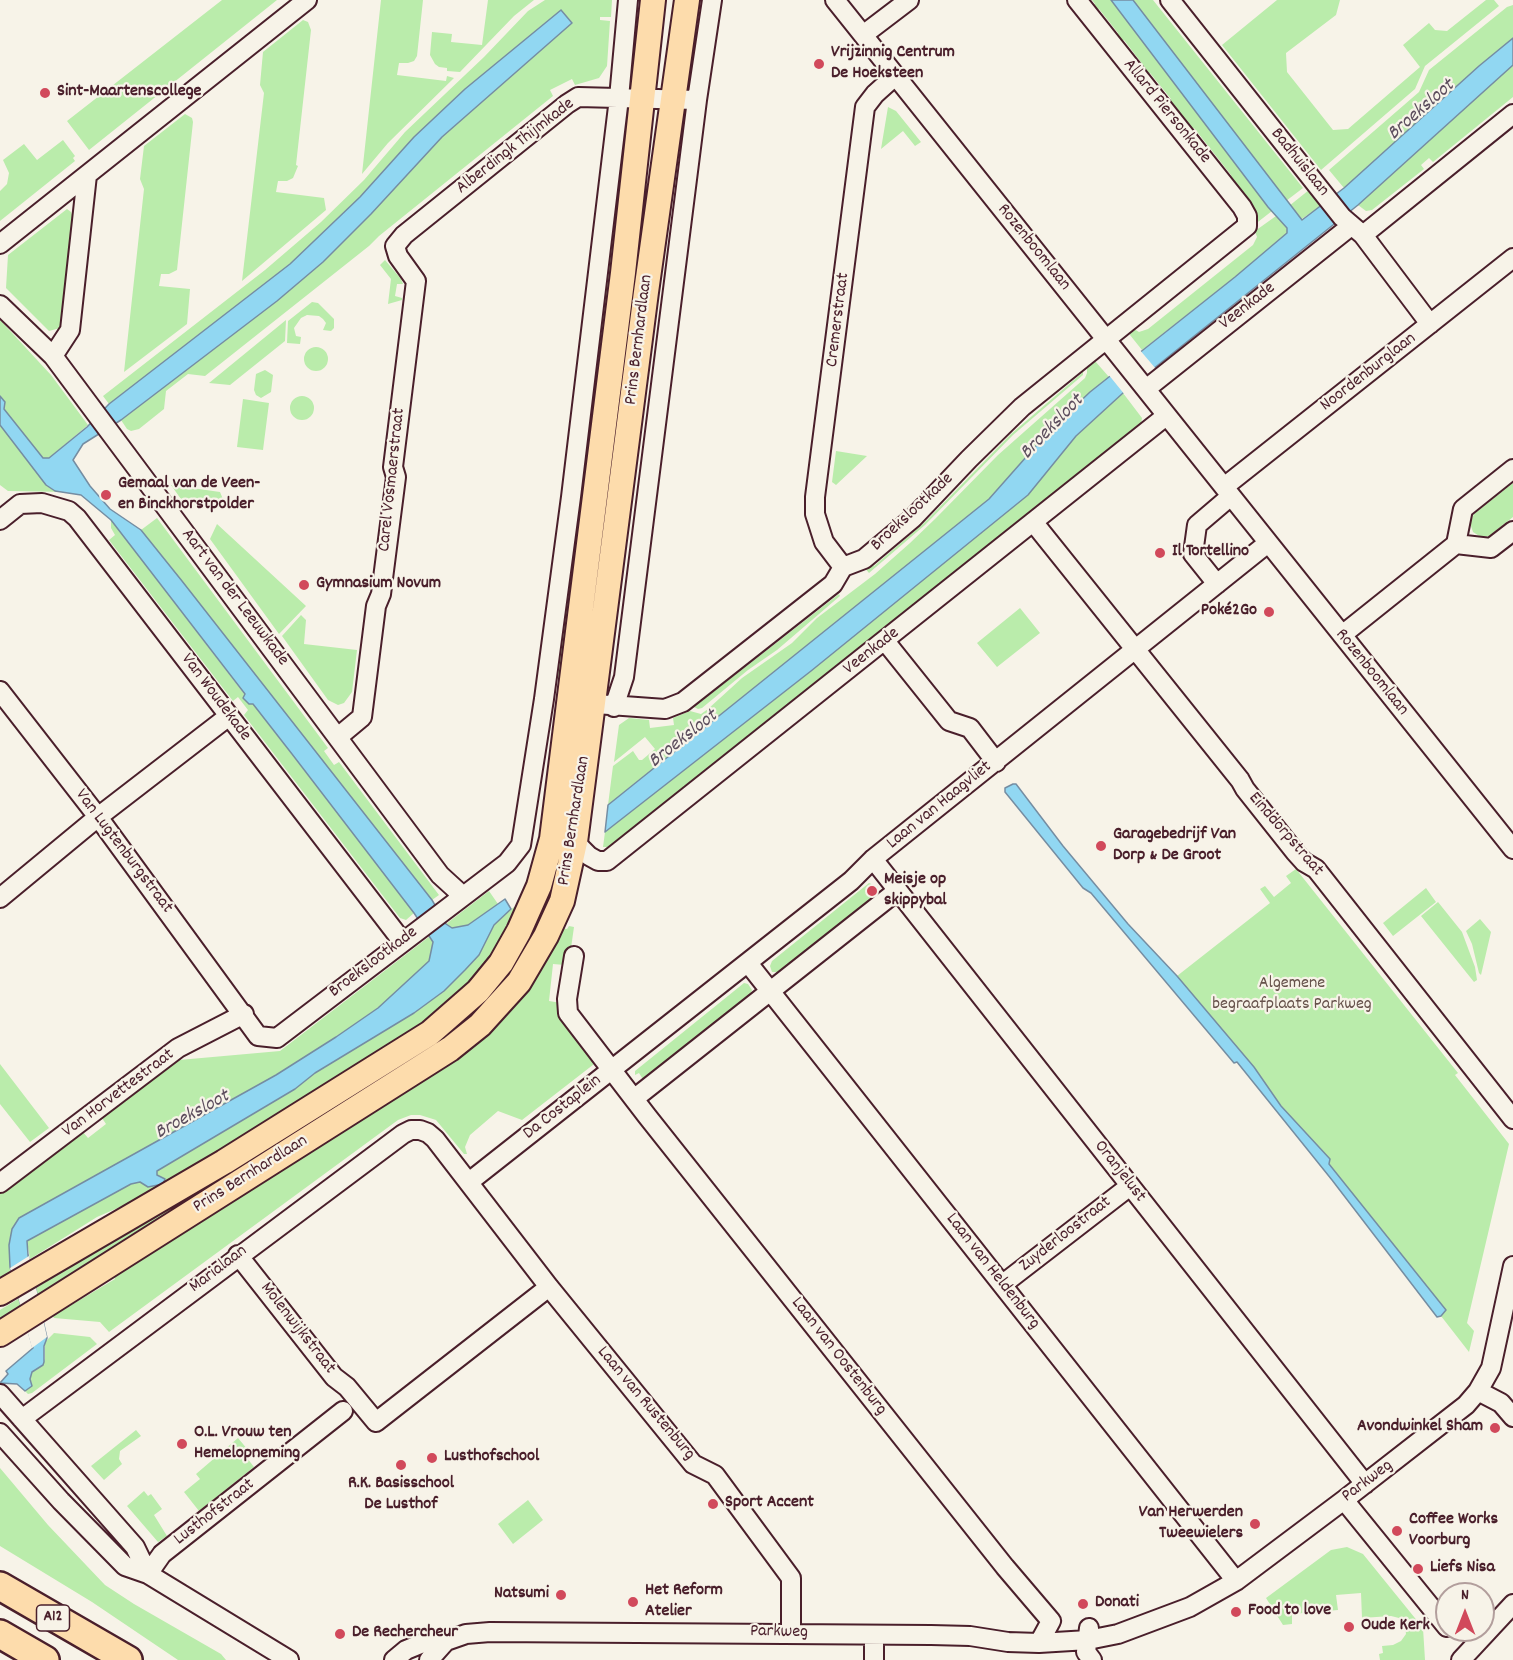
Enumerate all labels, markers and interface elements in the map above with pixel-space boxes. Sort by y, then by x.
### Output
place label: Vrijzinnig Centrum De Hoeksteen [831,43,955,86]
street label: Allard Piersonkade [1117,55,1215,169]
marker: Vrijzinnig Centrum De Hoeksteen [812,57,826,71]
water label: Broeksloot [1384,75,1460,147]
place label: Sint-Maartenscollege [57,82,201,104]
marker: Sint-Maartenscollege [38,86,52,100]
street label: Alberdingk Thijmkade [453,94,579,200]
street label: Badhuislaan [1265,124,1333,202]
street label: Rozenboomlaan [991,200,1075,296]
street label: Cremerstraat [822,272,856,368]
street label: Prins Bernhardlaan [621,274,659,406]
street label: Veenkade [1216,278,1280,336]
street label: Noordenburglaan [1317,329,1421,417]
water label: Broeksloot [1016,390,1090,466]
street label: Carel Vosmaerstraat [375,407,411,553]
street label: Broekslootkade [867,469,959,557]
place label: Gemaal van de Veen- en Binckhorstpolder [118,474,261,516]
marker: Gemaal van de Veen- en Binckhorstpolder [99,488,113,502]
street label: Aart van der Leeuwkade [175,525,293,671]
place label: Il Tortellino [1172,542,1249,564]
marker: Il Tortellino [1153,546,1167,560]
place label: Gymnasium Novum [316,574,441,596]
marker: Gymnasium Novum [297,578,311,592]
place label: Poké2Go [1201,601,1257,623]
marker: Poké2Go [1262,605,1276,619]
street label: Veenkade [840,623,904,681]
street label: Rozenboomlaan [1329,625,1413,721]
street label: Van Woudekade [175,650,255,746]
water label: Broeksloot [645,706,723,774]
street label: Prins Bernhardlaan [554,755,596,887]
street label: Laan van Haagvliet [883,757,997,855]
street label: Van Lugtenburgstraat [69,786,177,918]
street label: Einddorpstraat [1243,789,1327,881]
place label: Garagebedrijf Van Dorp & De Groot [1113,825,1236,868]
marker: Garagebedrijf Van Dorp & De Groot [1094,839,1108,853]
place label: Meisje op skippybal [884,870,947,912]
marker: Meisje op skippybal [865,884,879,898]
street label: Broekslootkade [325,923,423,1003]
park label: Algemene begraafplaats Parkweg [1212,974,1372,1016]
street label: Van Horvettestraat [59,1045,179,1143]
street label: Da Costaplein [520,1071,606,1145]
water label: Broeksloot [152,1086,234,1146]
street label: Prins Bernhardlaan [190,1131,312,1219]
street label: Oranjelust [1088,1137,1150,1207]
street label: Zuyderloostraat [1016,1192,1116,1278]
street label: Laan van Heldenburg [940,1210,1044,1334]
street label: Marialaan [186,1241,252,1299]
street label: Molenwijkstraat [254,1279,340,1379]
street label: Laan van Oostenburg [785,1294,891,1420]
street label: Laan van Rustenburg [591,1343,699,1465]
place label: Avondwinkel Sham [1357,1417,1483,1439]
marker: Avondwinkel Sham [1488,1421,1502,1435]
place label: O.L. Vrouw ten Hemelopneming [194,1423,300,1466]
marker: O.L. Vrouw ten Hemelopneming [175,1437,189,1451]
place label: Lusthofschool [444,1447,539,1469]
marker: Lusthofschool [425,1451,439,1465]
street label: Parkweg [1338,1456,1398,1508]
marker: R.K. Basisschool De Lusthof [394,1458,408,1472]
place label: R.K. Basisschool De Lusthof [348,1474,454,1516]
street label: Lusthofstraat [170,1475,260,1551]
place label: Sport Accent [725,1493,814,1515]
marker: Sport Accent [706,1497,720,1511]
place label: Van Herwerden Tweewielers [1139,1503,1243,1546]
place label: Coffee Works Voorburg [1409,1510,1498,1552]
marker: Van Herwerden Tweewielers [1248,1517,1262,1531]
marker: Coffee Works Voorburg [1390,1524,1404,1538]
place label: Liefs Nisa [1430,1558,1495,1580]
marker: Liefs Nisa [1411,1562,1425,1576]
place label: Het Reform Atelier [645,1581,723,1624]
north arrow [1435,1582,1495,1642]
place label: Natsumi [494,1584,549,1606]
text: N [1461,1584,1469,1607]
marker: Natsumi [554,1588,568,1602]
place label: Donati [1095,1593,1139,1615]
marker: Het Reform Atelier [626,1595,640,1609]
marker: Donati [1076,1597,1090,1611]
place label: Food to love [1248,1601,1331,1623]
road number: A12 [36,1605,70,1631]
marker: Food to love [1229,1605,1243,1619]
place label: Oude Kerk [1361,1616,1430,1638]
marker: Oude Kerk [1342,1620,1356,1634]
street label: Parkweg [750,1622,808,1644]
place label: De Rechercheur [352,1623,458,1645]
marker: De Rechercheur [333,1627,347,1641]

